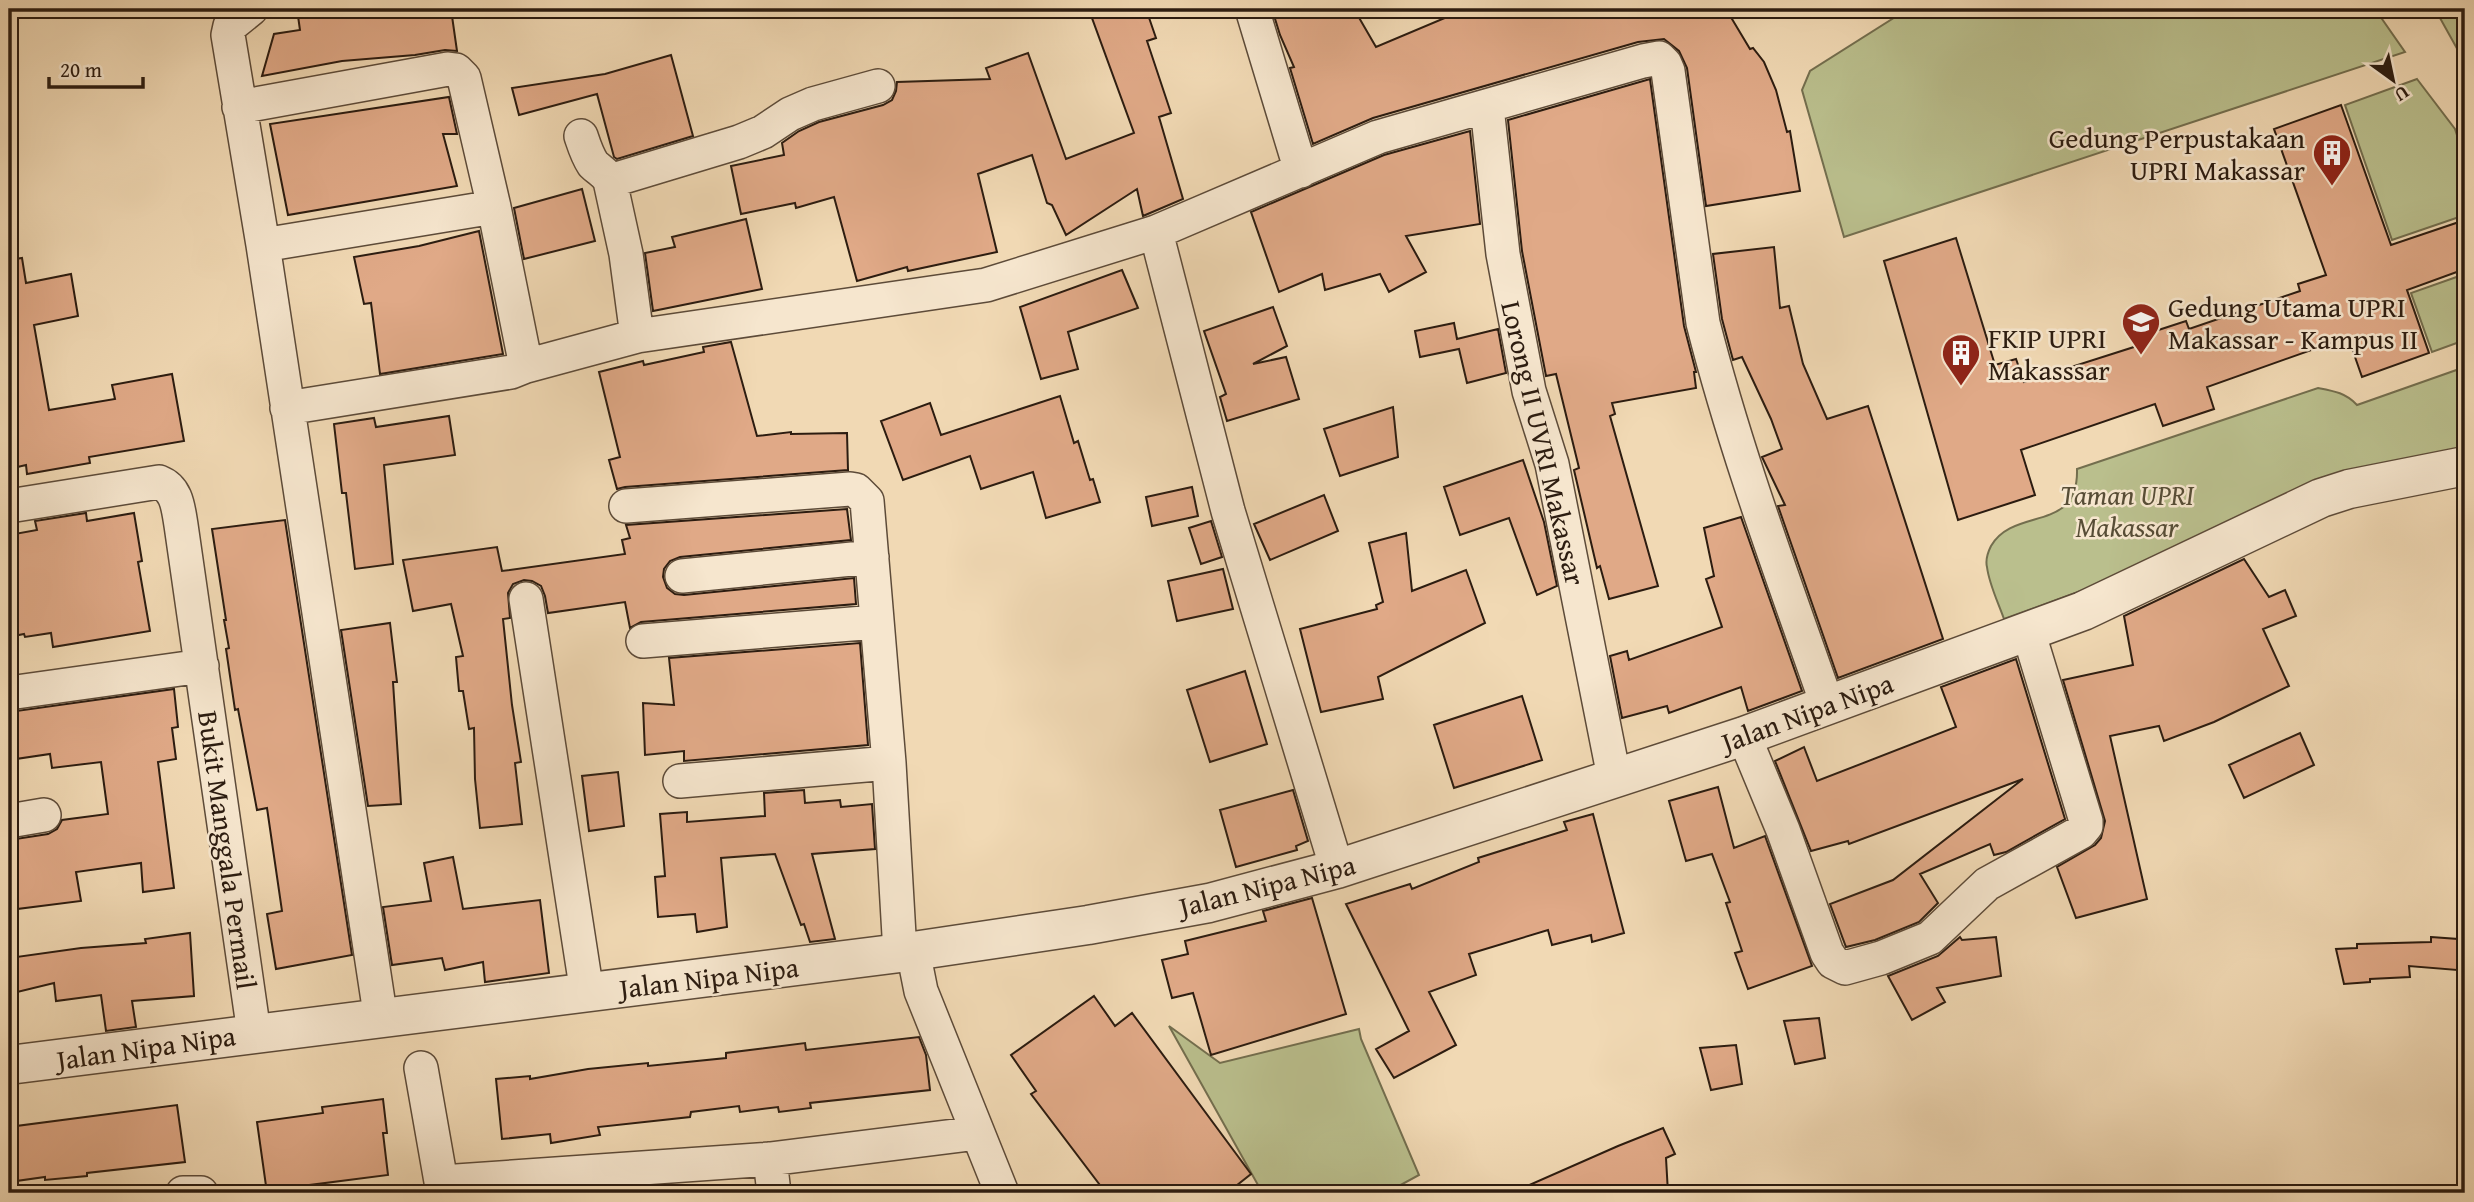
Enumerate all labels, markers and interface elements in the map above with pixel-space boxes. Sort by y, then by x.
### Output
scale bar [49,46,144,90]
north arrow [2358,46,2428,116]
text: 20 m [60,54,102,85]
text: U [2389,79,2415,110]
place label: Gedung Perpustakaan UPRI Makassar [2049,117,2305,190]
building icon: Gedung Perpustakaan UPRI Makassar [2311,132,2353,187]
place label: Gedung Utama UPRI Makassar - Kampus II [2168,286,2418,359]
street label: Lorong II UVRI Makassar [1491,297,1597,590]
school or university icon: Gedung Utama UPRI Makassar - Kampus II [2120,301,2162,356]
place label: FKIP UPRI Makasssar [1988,317,2110,390]
building icon: FKIP UPRI Makasssar [1940,332,1982,387]
park label: Taman UPRI Makassar [2060,474,2195,547]
street label: Jalan Nipa Nipa [1712,662,1899,763]
street label: Bukit Manggala Permail [188,708,268,992]
street label: Jalan Nipa Nipa [1172,843,1360,927]
street label: Jalan Nipa Nipa [614,946,802,1009]
street label: Jalan Nipa Nipa [51,1014,239,1080]

